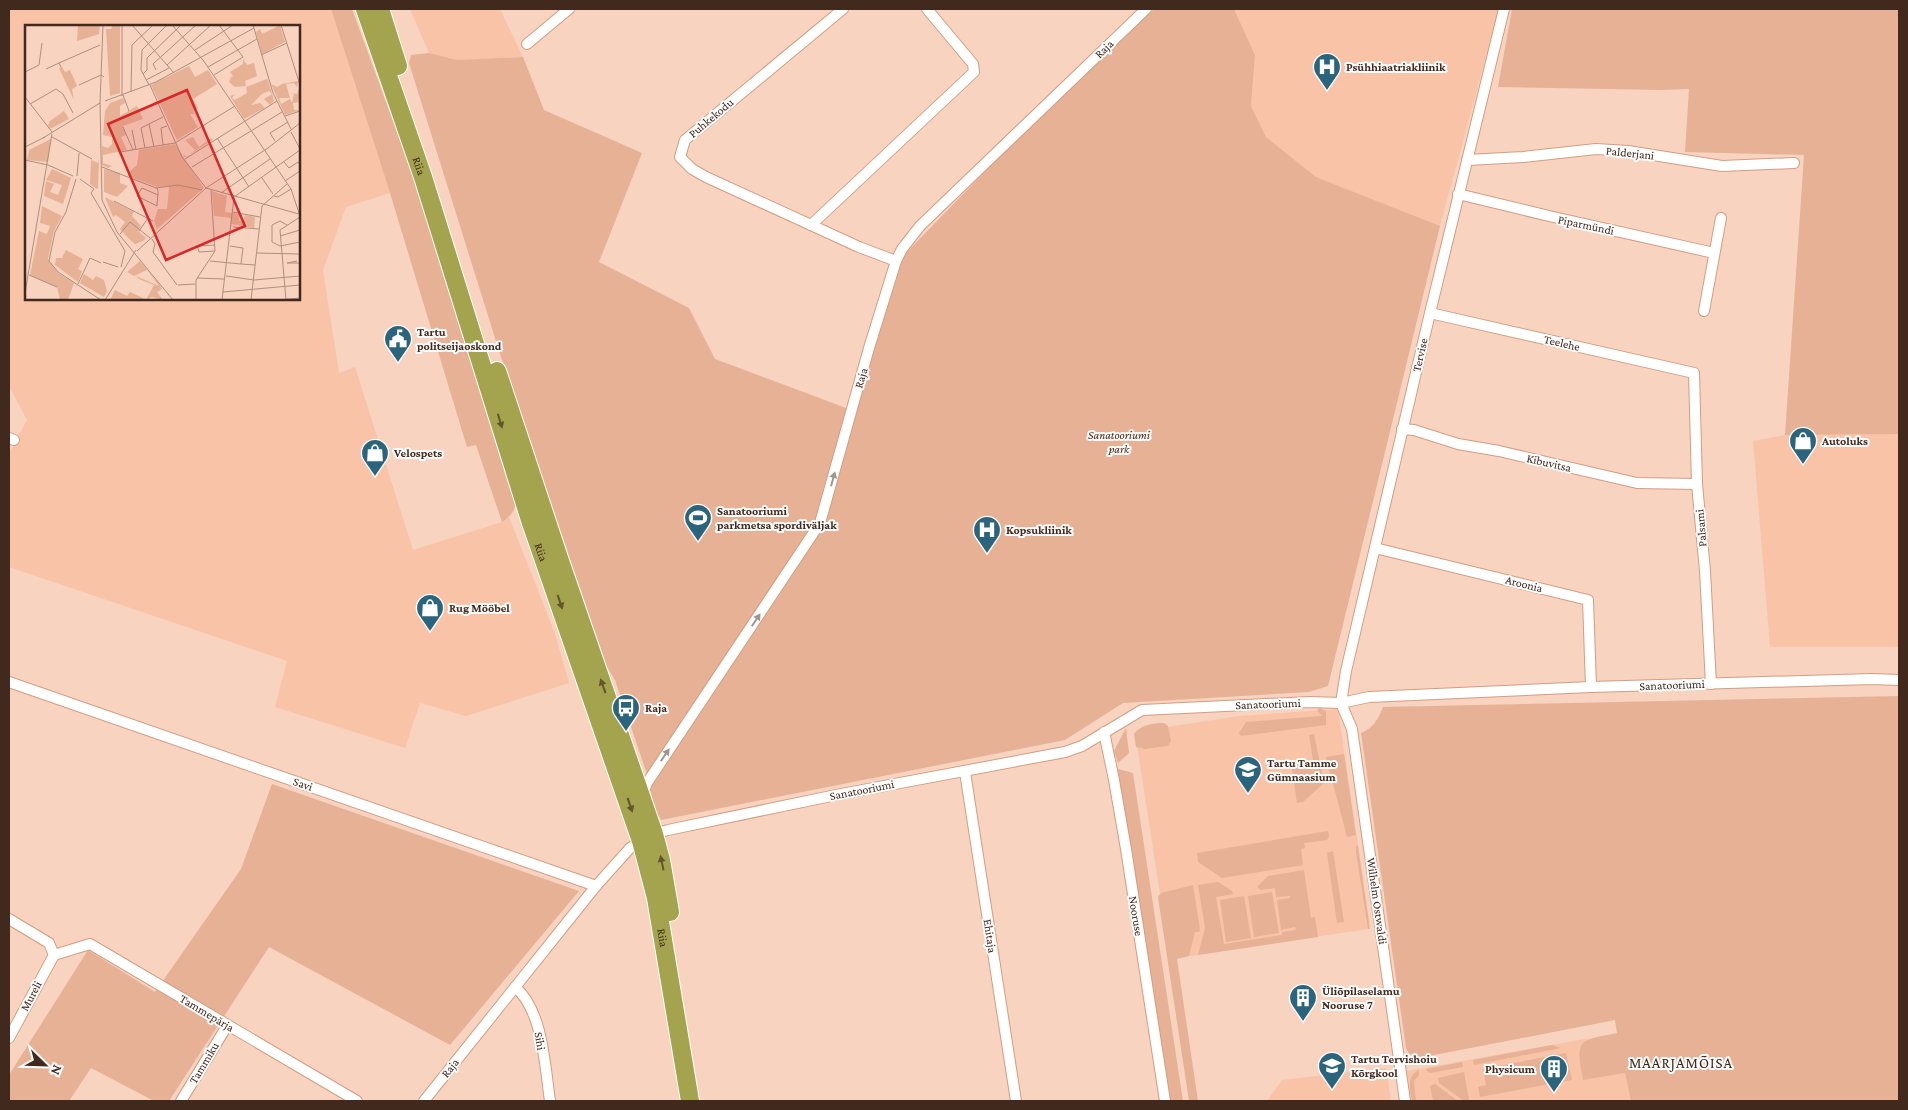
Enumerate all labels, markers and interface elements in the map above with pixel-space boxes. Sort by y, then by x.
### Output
inset map [25,25,300,300]
street label: Raja [1092,37,1117,61]
hospital icon: Psühhiaatriakliinik [1312,52,1342,91]
place label: Psühhiaatriakliinik [1346,60,1446,74]
street label: Puhkekodu [686,95,737,141]
street label: Palderjani [1605,144,1655,162]
street label: Riia [410,155,429,177]
street label: Piparmündi [1557,212,1615,238]
public building icon: Tartu politseijaoskond [383,324,413,363]
place label: Tartu politseijaoskond [417,325,502,353]
street label: Teelehe [1543,332,1581,354]
street label: Tervise [1409,337,1431,373]
street label: Raja [851,366,871,390]
one-way arrow [497,413,505,428]
shop icon: Autoluks [1788,426,1818,465]
park label: Sanatooriumi park [1088,428,1151,456]
place label: Autoluks [1821,434,1868,448]
shop icon: Velospets [360,438,390,477]
place label: Velospets [393,446,442,460]
street label: Kibuvitsa [1525,451,1573,475]
one-way arrow [829,471,837,486]
sports icon: Sanatooriumi parkmetsa spordiväljak [683,503,713,542]
place label: Sanatooriumi parkmetsa spordiväljak [717,504,837,532]
street label: Palsami [1692,509,1710,547]
hospital icon: Kopsukliinik [972,515,1002,554]
place label: Kopsukliinik [1006,523,1072,537]
street label: Riia [531,541,551,564]
street label: Aroonia [1504,573,1545,595]
shop icon: Rug Mööbel [415,593,445,632]
one-way arrow [557,595,564,610]
place label: Rug Mööbel [449,601,510,615]
one-way arrow [751,613,761,627]
street label: Sanatooriumi [1639,677,1705,693]
one-way arrow [599,678,606,693]
bus stop icon: Raja [611,693,641,732]
street label: Sanatooriumi [1235,696,1301,712]
place label: Raja [645,701,667,715]
one-way arrow [660,748,670,762]
school or university icon: Tartu Tamme Gümnaasium [1233,755,1263,794]
place label: Tartu Tamme Gümnaasium [1267,756,1337,784]
street label: Savi [291,774,315,794]
street label: Sanatooriumi [829,777,895,803]
one-way arrow [626,798,634,813]
one-way arrow [657,855,665,871]
street label: Wilhelm Ostwaldi [1364,857,1390,945]
street label: Nooruse [1126,895,1146,937]
street label: Ehitaja [980,918,1000,954]
street label: Riia [654,928,671,949]
street label: Mureli [17,979,45,1013]
building icon: Üliõpilaselamu Nooruse 7 [1288,983,1318,1022]
place label: Üliõpilaselamu Nooruse 7 [1322,984,1400,1012]
street label: Tammepärja [177,991,237,1035]
street label: Sihi [532,1031,548,1051]
street label: Tammiku [186,1039,222,1086]
north arrow [20,1040,70,1090]
school or university icon: Tartu Tervishoiu Kõrgkool [1317,1051,1347,1090]
place label: Tartu Tervishoiu Kõrgkool [1351,1052,1437,1080]
building icon: Physicum [1539,1054,1569,1093]
street label: Raja [438,1055,462,1080]
district label: MAARJAMÕISA [1629,1055,1733,1072]
place label: Physicum [1485,1062,1536,1076]
text: N [48,1063,66,1078]

